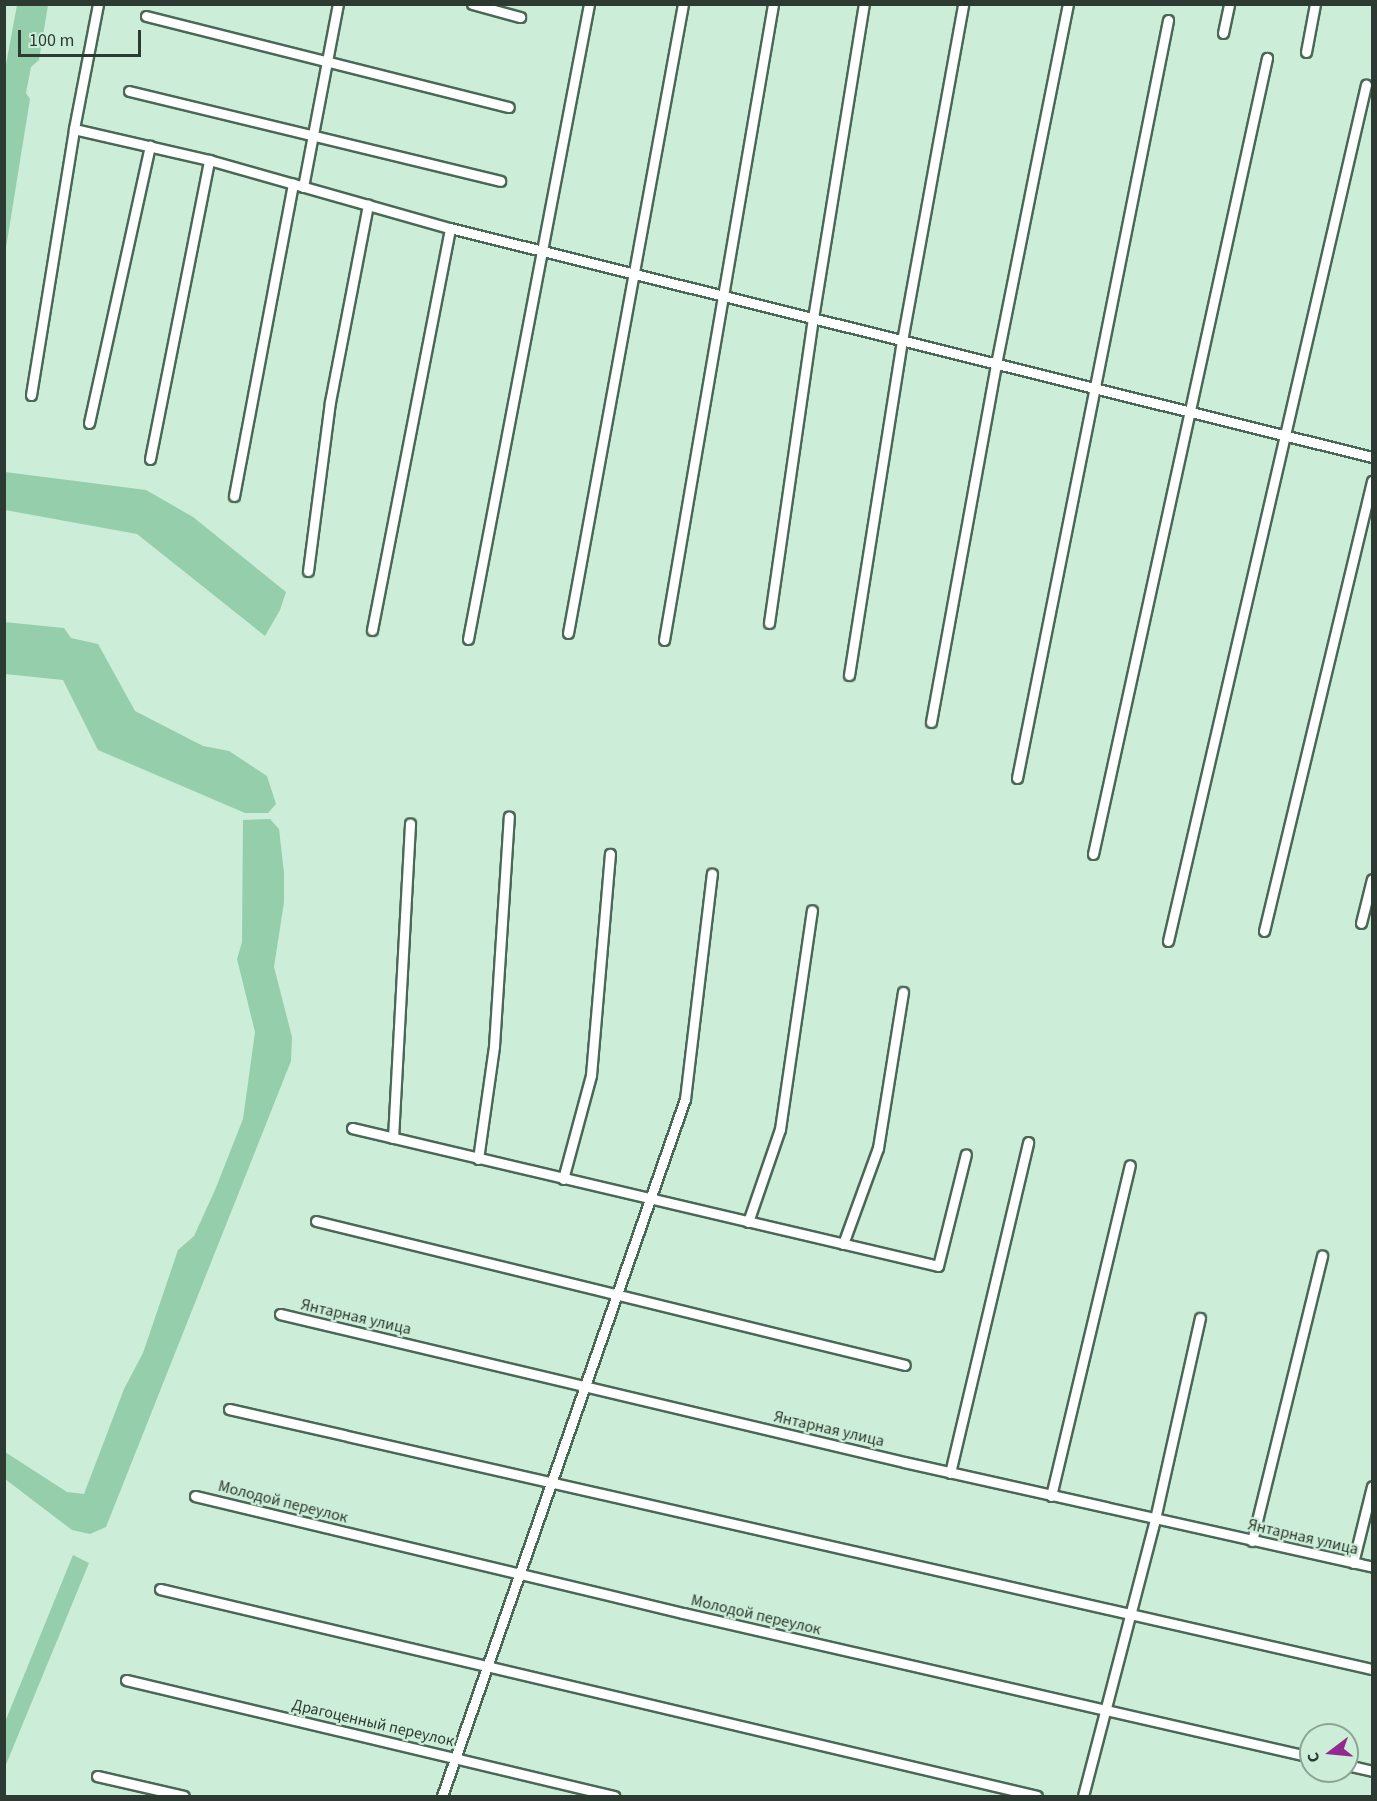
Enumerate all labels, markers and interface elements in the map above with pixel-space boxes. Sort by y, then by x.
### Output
scale bar [21,18,144,56]
text: 100 m [29,28,74,53]
street label: Янтарная улица [299,1295,413,1339]
street label: Янтарная улица [772,1407,886,1451]
street label: Молодой переулок [216,1477,350,1527]
street label: Янтарная улица [1246,1515,1360,1559]
street label: Молодой переулок [689,1591,823,1639]
street label: Драгоценный переулок [290,1695,456,1751]
north arrow [1299,1723,1359,1783]
text: С [1302,1750,1325,1765]

